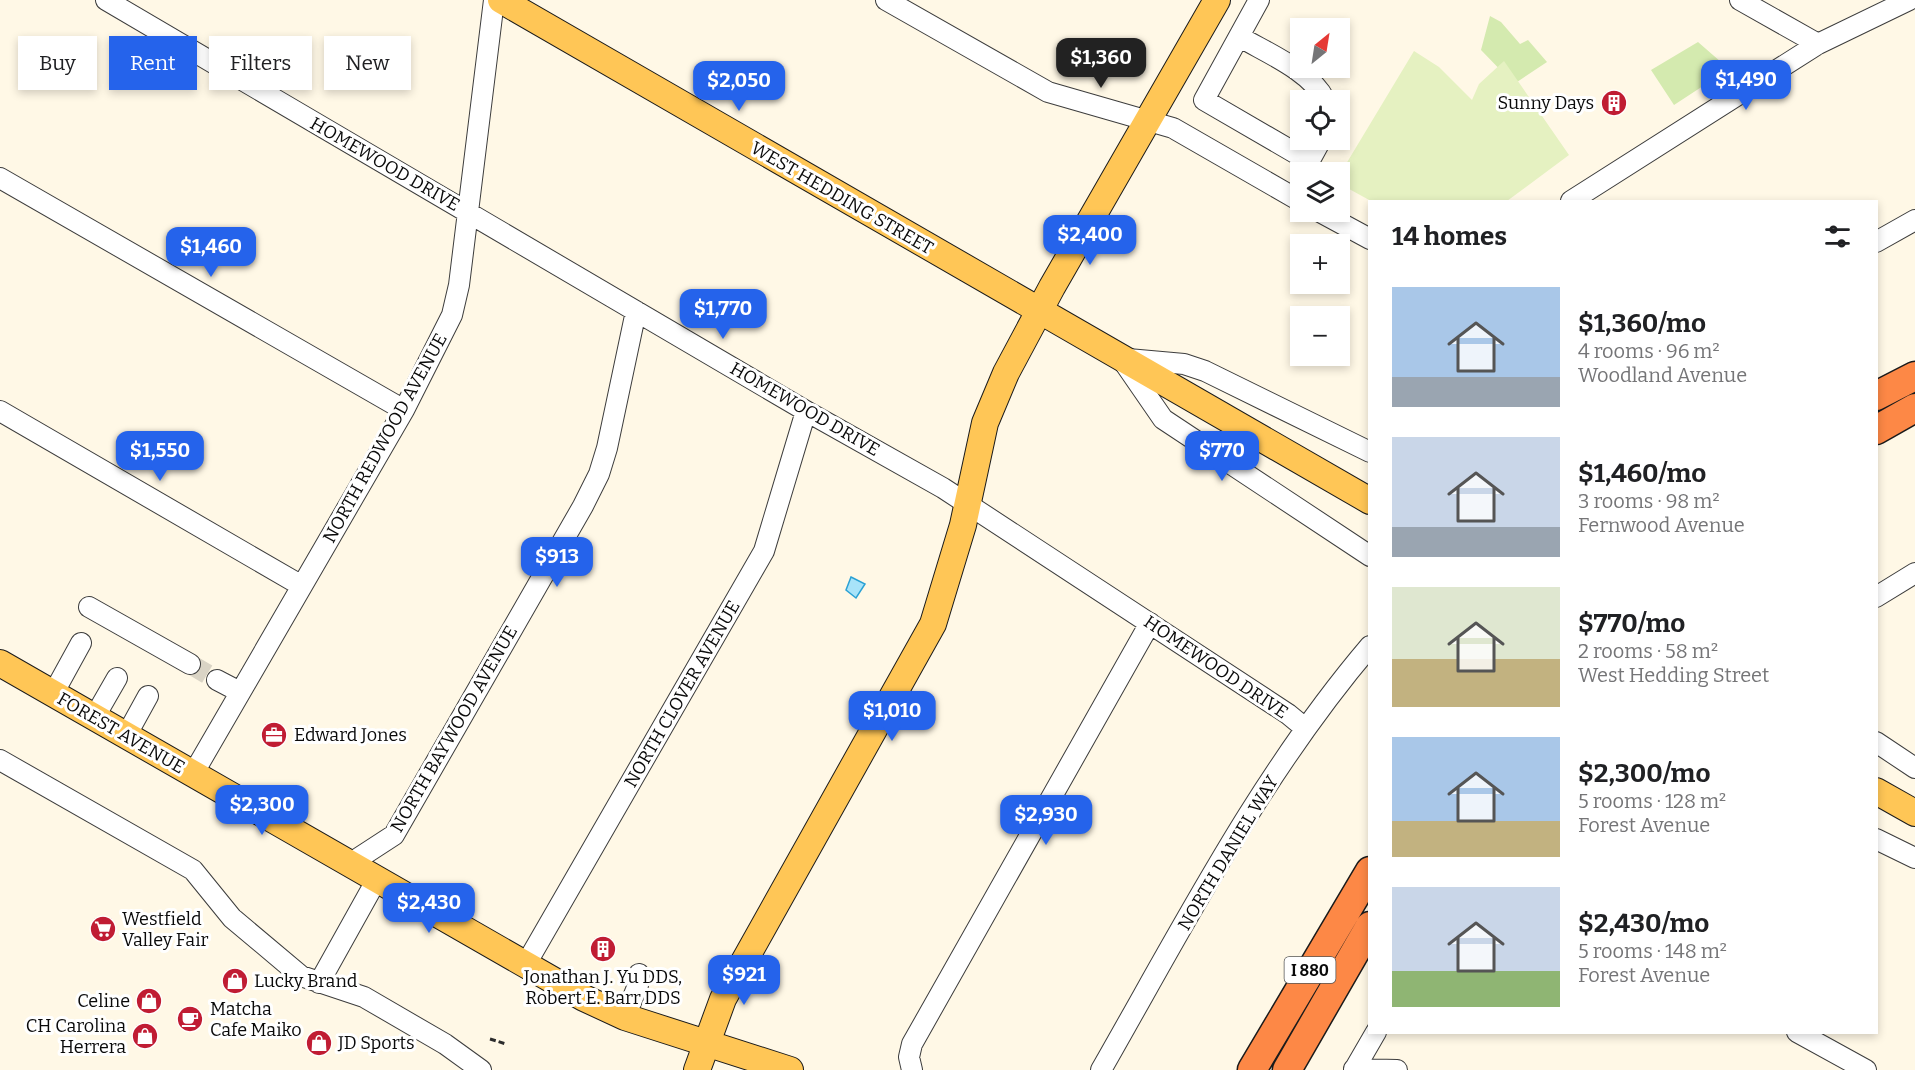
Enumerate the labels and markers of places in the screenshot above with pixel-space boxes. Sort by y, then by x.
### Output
pin: $1,360 [1052,38,1150,89]
pin: $1,490 [1697,60,1795,111]
pin: $2,050 [690,61,788,112]
building icon: Sunny Days [1599,88,1629,118]
place label: Sunny Days [1497,92,1594,114]
pin: $2,400 [1041,215,1139,266]
pin: $1,460 [162,227,260,278]
pin: $1,770 [674,289,772,340]
pin: $1,550 [111,431,209,482]
pin: $770 [1186,431,1258,482]
pin: $913 [521,537,593,588]
pin: $1,010 [843,691,941,742]
office icon: Edward Jones [259,720,289,750]
place label: Edward Jones [294,724,407,746]
pin: $2,300 [213,785,311,836]
pin: $2,930 [997,795,1095,846]
pin: $2,430 [380,883,478,934]
place label: Westfield Valley Fair [122,908,209,951]
supermarket icon: Westfield Valley Fair [88,914,118,944]
building icon: Jonathan J. Yu DDS, Robert E. Barr DDS [588,934,618,964]
pin: $921 [708,955,780,1006]
shop icon: Lucky Brand [220,966,250,996]
place label: Jonathan J. Yu DDS, Robert E. Barr DDS [523,966,682,1009]
place label: Lucky Brand [254,970,358,992]
shop icon: Celine [134,986,164,1016]
place label: Celine [77,990,130,1012]
place label: Matcha Cafe Maiko [210,998,302,1041]
cafe icon: Matcha Cafe Maiko [175,1004,205,1034]
place label: CH Carolina Herrera [26,1015,126,1058]
shop icon: CH Carolina Herrera [130,1021,160,1051]
shop icon: JD Sports [304,1028,334,1058]
place label: JD Sports [337,1032,415,1054]

